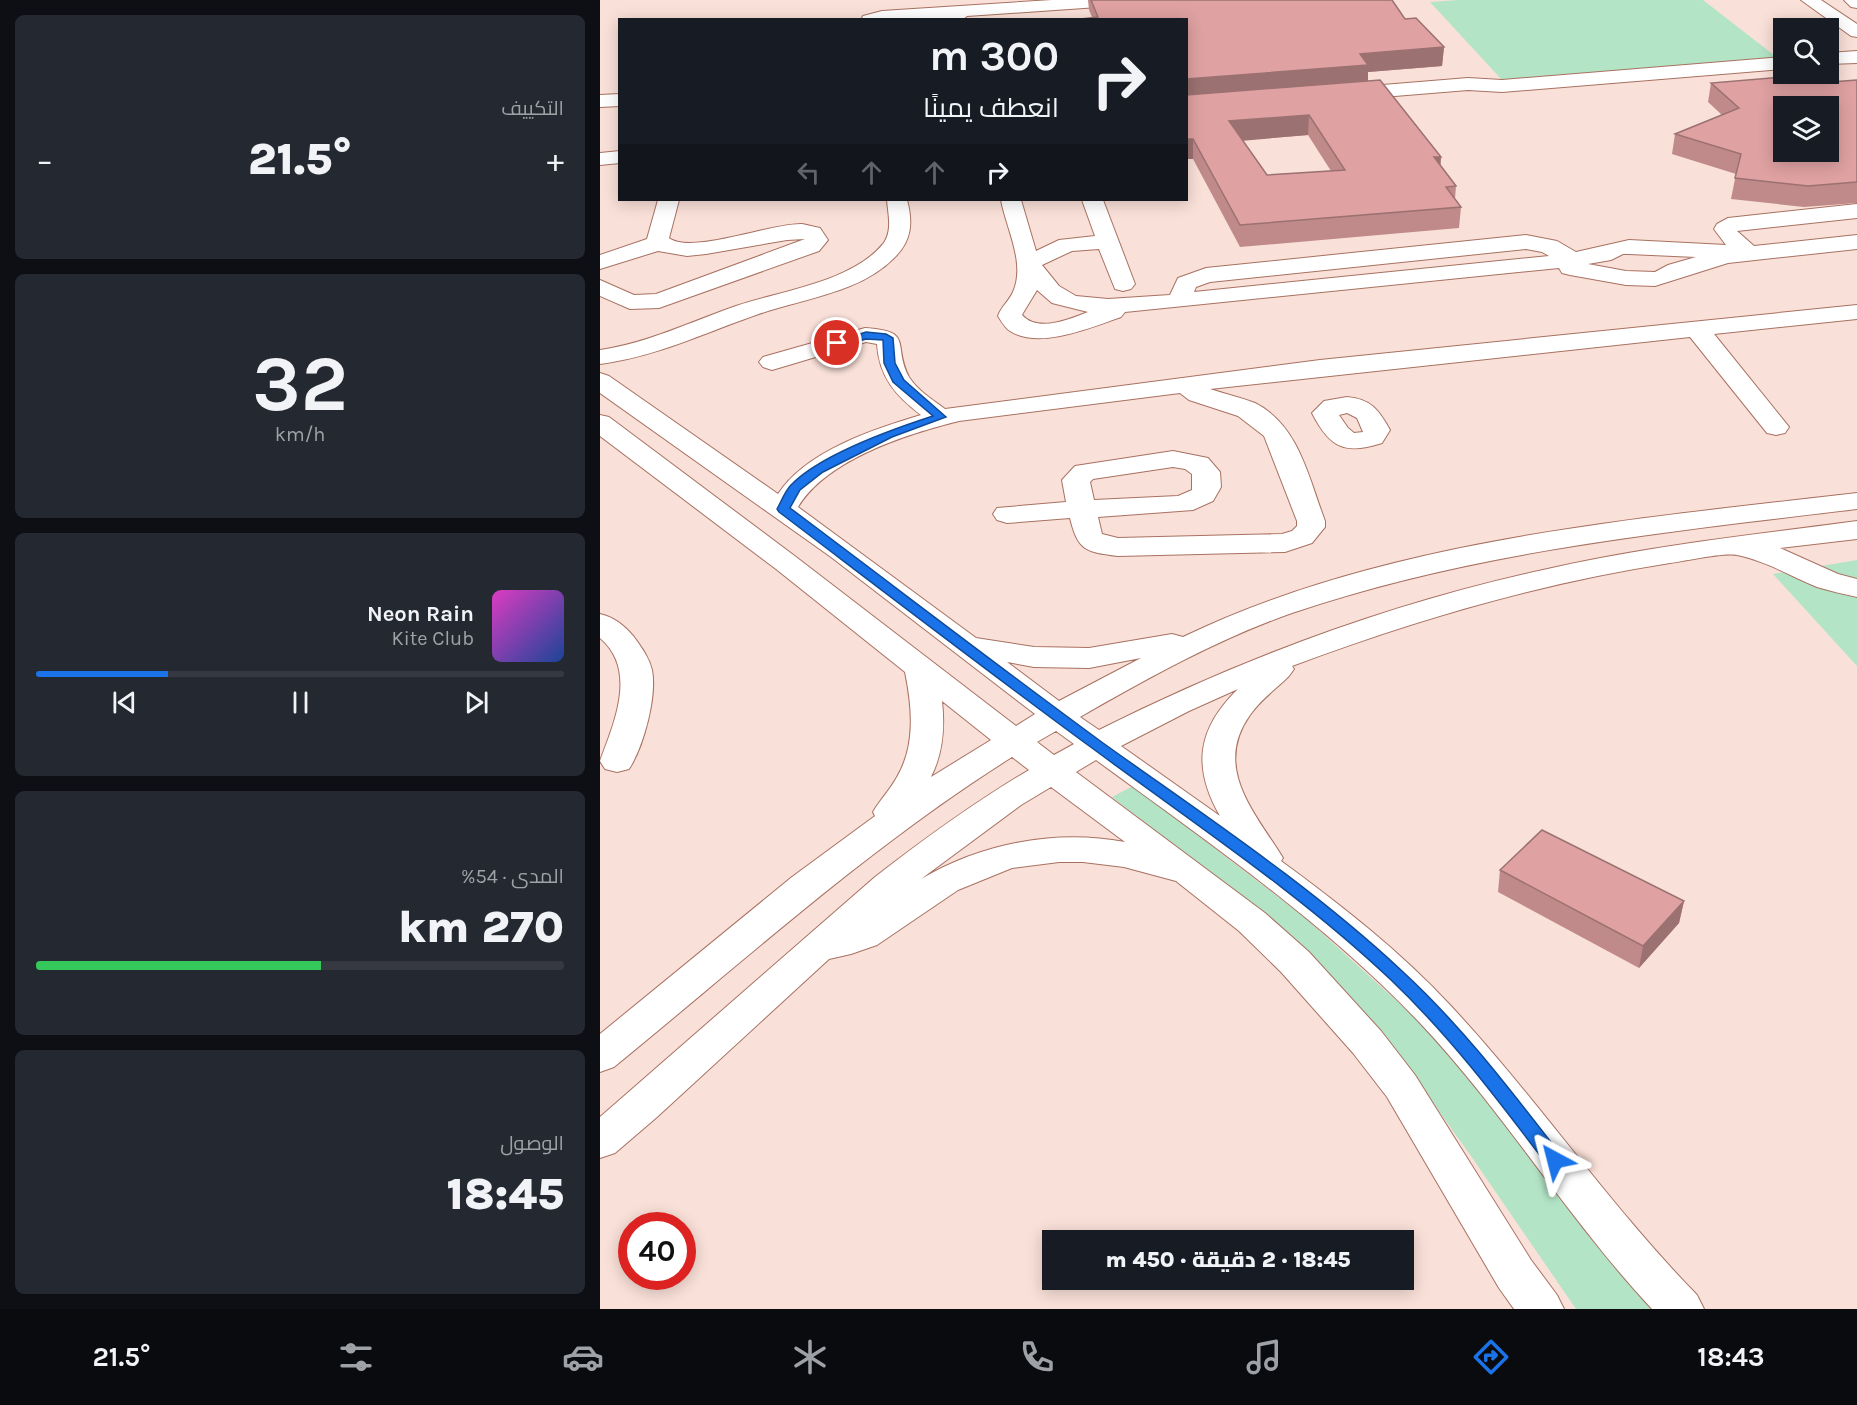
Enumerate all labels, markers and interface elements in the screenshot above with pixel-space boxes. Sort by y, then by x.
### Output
map controls [1773,18,1839,162]
button: search [1773,18,1839,84]
text: 300 m [929,31,1059,81]
icon: right [1080,42,1158,120]
text: انعطف يمينًا [923,92,1059,124]
button: layers [1773,96,1839,162]
text: التكييف [501,97,564,120]
text: 21.5° [248,133,352,185]
text: − [36,141,53,179]
text: + [547,141,564,179]
icon: left [792,156,825,189]
icon: ahead [855,156,888,189]
icon: ahead [918,156,951,189]
icon: right [981,156,1014,189]
pin [811,317,862,368]
icon: arrive [820,326,853,359]
text: 32 [252,338,348,430]
text: km/h [275,423,325,446]
text: Neon Rain [367,601,474,627]
text: Kite Club [392,627,474,650]
icon: previous [108,686,141,719]
icon: pause [284,686,317,719]
icon: next [460,686,493,719]
text: المدى · 54% [461,865,564,888]
text: 270 km [398,901,564,953]
position arrow [1523,1128,1587,1192]
text: الوصول [500,1132,564,1155]
text: 18:45 [447,1168,564,1220]
speed limit sign: 40 [618,1212,696,1290]
text: 18:45 · 2 دقيقة · 450 m [1105,1247,1351,1273]
icon: filters [335,1336,377,1378]
icon: car [562,1336,604,1378]
icon: climate [789,1336,831,1378]
icon: phone [1016,1336,1058,1378]
icon: music [1243,1336,1285,1378]
icon: directions [1470,1336,1512,1378]
text: 21.5° [93,1341,151,1373]
text: 18:43 [1697,1341,1765,1373]

